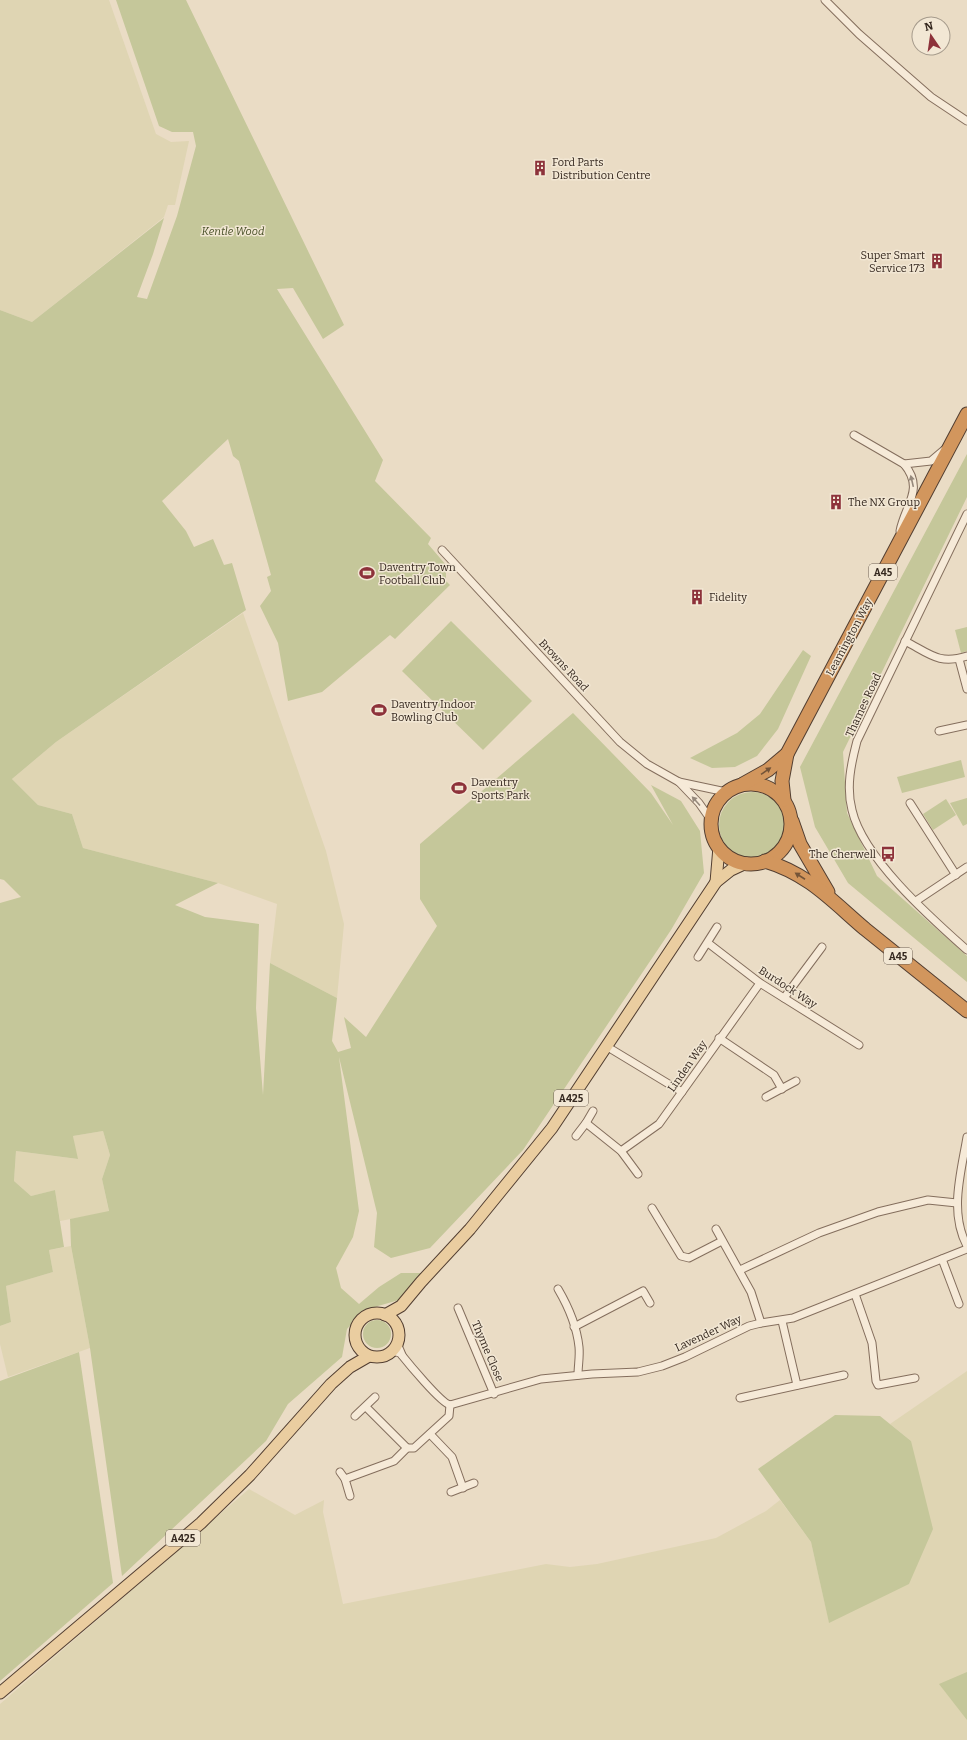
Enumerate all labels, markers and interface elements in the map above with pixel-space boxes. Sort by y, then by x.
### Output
north arrow [911,16,951,56]
text: N [923,19,935,34]
place label: Ford Parts Distribution Centre [552,156,651,182]
building icon: Ford Parts Distribution Centre [531,159,549,177]
park label: Kentle Wood [201,225,265,238]
place label: Super Smart Service 173 [861,249,925,275]
building icon: Super Smart Service 173 [928,252,946,270]
one-way arrow [909,474,915,487]
building icon: The NX Group [827,493,845,511]
place label: The NX Group [848,496,920,509]
place label: Daventry Town Football Club [379,561,456,587]
sports icon: Daventry Town Football Club [358,564,376,582]
road number: A45 [869,564,897,580]
building icon: Fidelity [688,588,706,606]
place label: Fidelity [709,591,747,604]
street label: Leamington Way [824,596,875,678]
street label: Browns Road [536,637,591,694]
street label: Thames Road [843,671,884,739]
place label: Daventry Indoor Bowling Club [391,698,475,724]
sports icon: Daventry Indoor Bowling Club [370,701,388,719]
one-way arrow [761,767,771,775]
place label: Daventry Sports Park [471,776,530,802]
sports icon: Daventry Sports Park [450,779,468,797]
one-way arrow [692,795,701,806]
bus stop icon: The Cherwell [879,845,897,863]
place label: The Cherwell [809,848,876,861]
one-way arrow [795,872,805,880]
road number: A45 [884,948,912,964]
street label: Burdock Way [756,964,819,1011]
street label: Linden Way [665,1038,710,1094]
road number: A425 [554,1090,588,1106]
street label: Lavender Way [673,1312,744,1354]
street label: Thyme Close [469,1319,506,1384]
road number: A425 [166,1530,200,1546]

